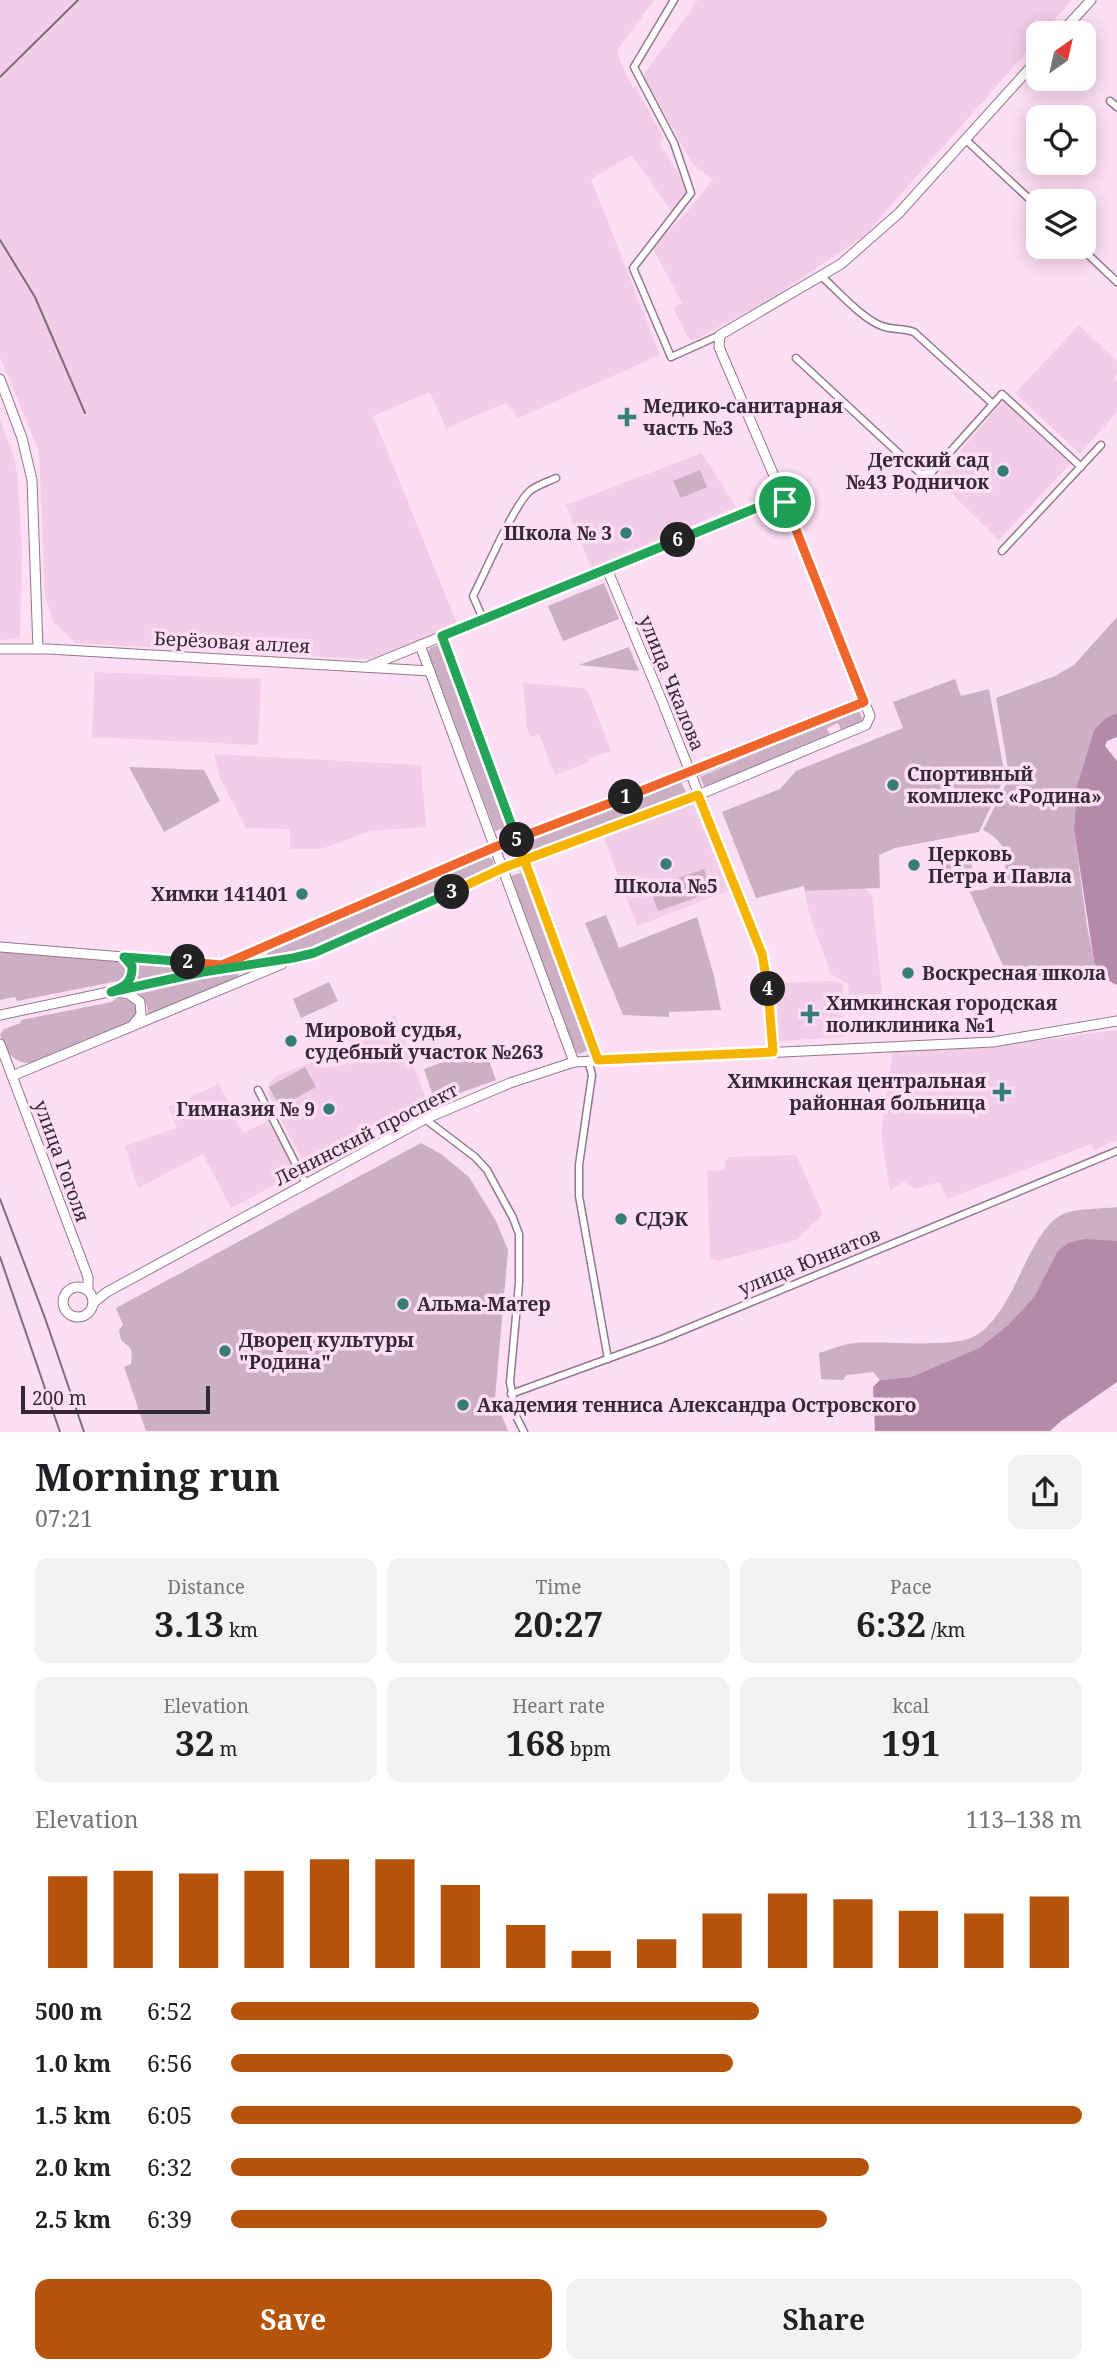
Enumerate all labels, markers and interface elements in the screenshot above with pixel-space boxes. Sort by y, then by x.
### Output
north arrow [1026,21,1096,91]
map controls [1026,21,1096,259]
button: locate [1026,105,1096,175]
button: layers [1026,189,1096,259]
place label: Медико-санитарная часть №3 [643,393,843,441]
marker: Медико-санитарная часть №3 [617,407,637,427]
place label: Детский сад №43 Родничок [846,447,989,495]
marker: Детский сад №43 Родничок [995,463,1011,479]
pin [755,472,815,532]
icon: arrive [766,483,804,521]
place label: Школа № 3 [504,520,612,546]
pin: 6 [660,522,696,558]
marker: Школа № 3 [618,525,634,541]
text: 6 [672,526,683,552]
street label: улица Чкалова [633,611,711,755]
street label: Берёзовая аллея [153,625,311,659]
place label: Спортивный комплекс «Родина» [907,761,1102,809]
marker: Спортивный комплекс «Родина» [885,777,901,793]
pin: 1 [608,780,644,814]
text: 1 [620,783,631,809]
pin: 5 [500,822,534,858]
text: 5 [511,826,522,852]
place label: Церковь Петра и Павла [928,841,1072,889]
marker: Школа №5 [658,856,674,872]
marker: Церковь Петра и Павла [906,857,922,873]
place label: Школа №5 [614,873,718,899]
pin: 3 [434,874,470,910]
text: 3 [446,878,457,904]
place label: Химки 141401 [151,881,288,907]
marker: Химки 141401 [294,886,310,902]
pin: 2 [170,944,206,979]
text: 2 [182,948,193,974]
place label: Воскресная школа [922,960,1106,986]
marker: Воскресная школа [900,965,916,981]
pin: 4 [750,972,786,1006]
text: 4 [762,975,773,1001]
place label: Химкинская городская поликлиника №1 [826,990,1058,1038]
marker: Химкинская городская поликлиника №1 [800,1004,820,1024]
place label: Мировой судья, судебный участок №263 [305,1017,544,1065]
marker: Мировой судья, судебный участок №263 [283,1033,299,1049]
place label: Химкинская центральная районная больница [727,1068,986,1116]
street label: Ленинский проспект [270,1076,462,1192]
marker: Химкинская центральная районная больница [992,1082,1012,1102]
place label: Гимназия № 9 [176,1096,315,1122]
street label: улица Гоголя [28,1097,96,1226]
marker: Гимназия № 9 [321,1101,337,1117]
place label: СДЭК [635,1206,688,1232]
marker: СДЭК [613,1211,629,1227]
street label: улица Юннатов [734,1221,884,1301]
place label: Альма-Матер [417,1291,551,1317]
marker: Альма-Матер [395,1296,411,1312]
place label: Дворец культуры "Родина" [239,1327,414,1375]
marker: Дворец культуры "Родина" [217,1343,233,1359]
scale bar [21,1382,210,1414]
text: 200 m [32,1385,87,1411]
place label: Академия тенниса Александра Островского [477,1392,916,1418]
marker: Академия тенниса Александра Островского [455,1397,471,1413]
text: Morning run [35,1450,280,1502]
button: share [1008,1455,1082,1529]
text: 07:21 [35,1502,93,1534]
text: Distance [167,1574,245,1600]
text: Time [536,1574,581,1600]
text: Pace [890,1574,932,1600]
text: 3.13 [154,1600,224,1647]
text: 20:27 [514,1600,603,1647]
text: 6:32 [856,1600,926,1647]
text: km [224,1617,258,1643]
text: /km [926,1617,966,1643]
text: Elevation [163,1693,249,1719]
text: Heart rate [512,1693,605,1719]
text: kcal [892,1693,929,1719]
text: 32 [175,1719,214,1766]
text: 168 [506,1719,565,1766]
text: 191 [881,1719,940,1766]
text: m [214,1736,237,1762]
text: bpm [565,1736,611,1762]
text: Elevation [35,1803,139,1835]
text: 113–138 m [966,1803,1082,1835]
text: 500 m [35,1995,103,2027]
text: 6:52 [147,1995,192,2027]
text: 1.0 km [35,2047,111,2079]
text: 6:56 [147,2047,192,2079]
text: 1.5 km [35,2099,111,2131]
text: 6:05 [147,2099,192,2131]
text: 2.0 km [35,2151,111,2183]
text: 6:32 [147,2151,192,2183]
text: 2.5 km [35,2203,111,2235]
text: 6:39 [147,2203,192,2235]
button: Save [35,2279,552,2359]
button: Share [566,2279,1082,2359]

